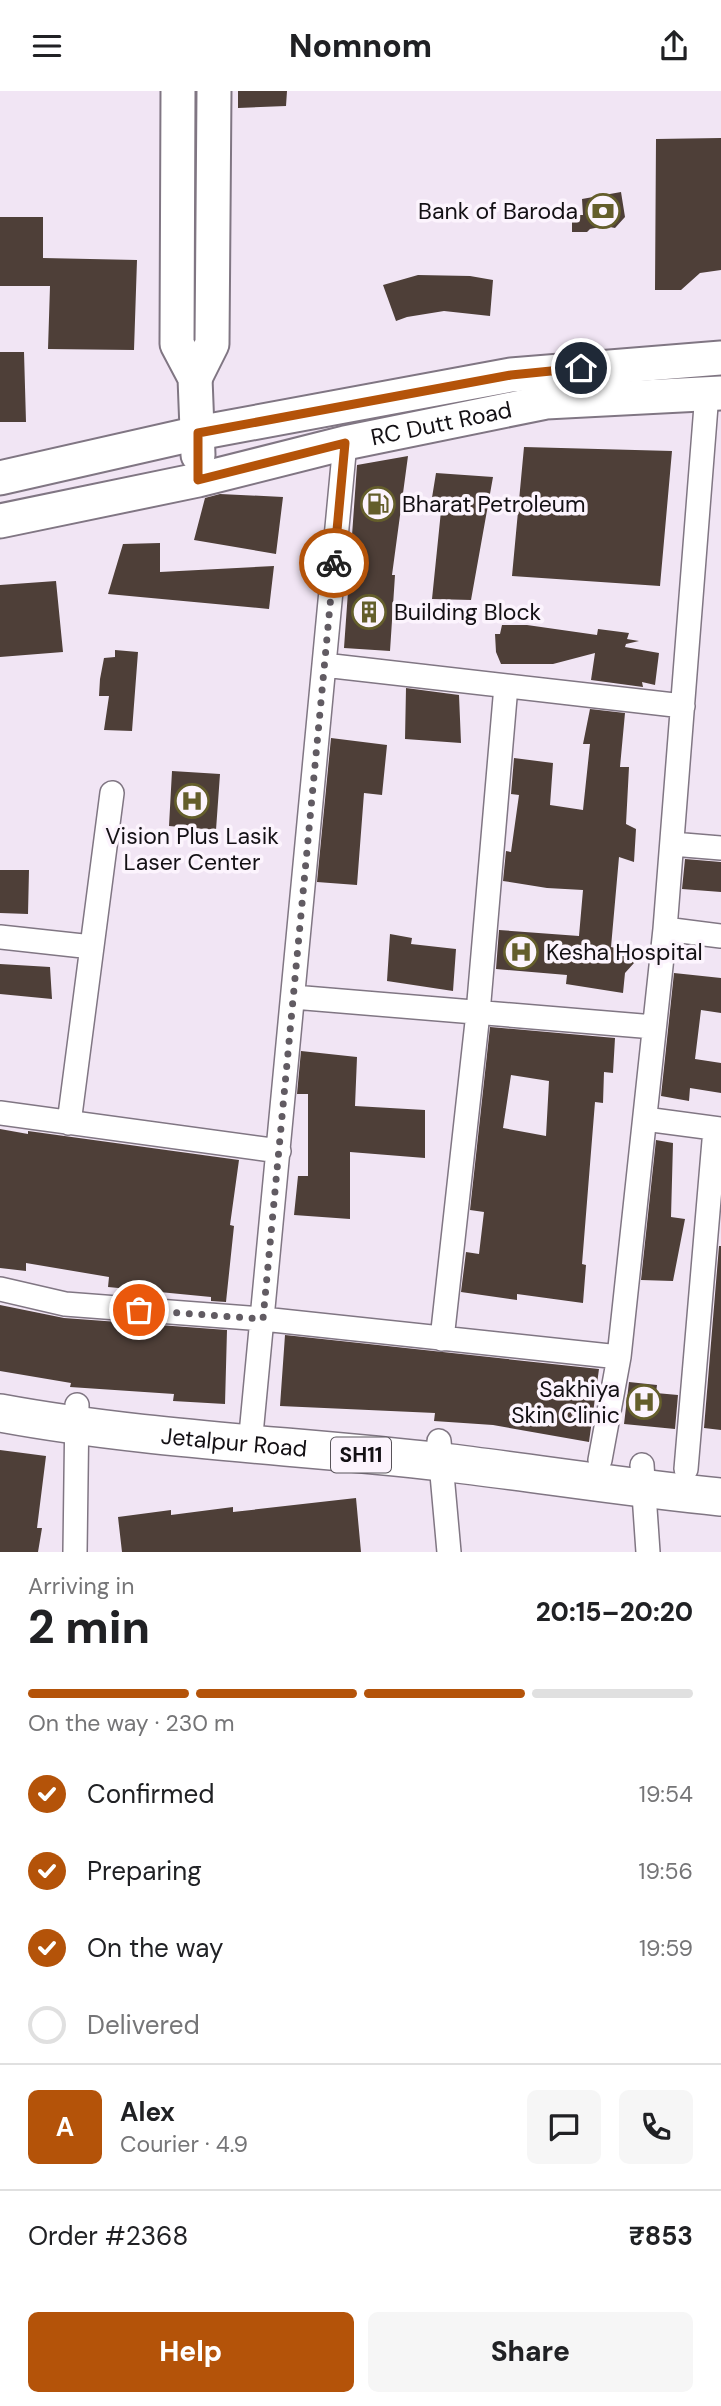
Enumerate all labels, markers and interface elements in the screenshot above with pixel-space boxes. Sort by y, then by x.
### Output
text: Nomnom [289,25,432,67]
icon: menu [28,27,66,65]
icon: share [655,27,693,65]
bank icon: Bank of Baroda [584,192,622,230]
place label: Bank of Baroda [418,196,578,226]
pin [551,338,611,398]
icon: home [562,349,600,387]
street label: RC Dutt Road [368,394,514,452]
fuel station icon: Bharat Petroleum [359,485,397,523]
place label: Bharat Petroleum [402,489,585,519]
courier [299,528,369,598]
icon: bike [315,544,353,582]
building icon: Building Block [350,593,388,631]
place label: Building Block [394,597,542,627]
hospital icon: Vision Plus Lasik Laser Center [173,782,211,820]
place label: Vision Plus Lasik Laser Center [105,821,279,877]
hospital icon: Kesha Hospital [502,933,540,971]
place label: Kesha Hospital [546,937,703,967]
pin [109,1280,169,1340]
icon: bag [120,1291,158,1329]
place label: Sakhiya Skin Clinic [511,1374,620,1430]
hospital icon: Sakhiya Skin Clinic [625,1383,663,1421]
street label: Jetalpur Road [160,1421,308,1464]
road number: SH11 [331,1437,391,1473]
text: Arriving in [28,1571,134,1601]
text: 20:15–20:20 [536,1595,693,1629]
text: 2 min [28,1597,150,1657]
text: On the way · 230 m [28,1708,235,1738]
icon: check [28,1775,66,1813]
text: Confirmed [87,1777,214,1811]
text: 19:54 [639,1779,693,1809]
icon: check [28,1852,66,1890]
text: Preparing [87,1854,202,1888]
text: 19:56 [638,1856,693,1886]
icon: check [28,1929,66,1967]
text: On the way [87,1931,223,1965]
text: 19:59 [639,1933,693,1963]
text: Delivered [87,2008,200,2042]
button: chat [527,2090,601,2164]
button: phone [619,2090,693,2164]
text: Alex [120,2095,175,2129]
text: A [56,2110,74,2144]
text: Courier · 4.9 [120,2129,248,2159]
text: Order #2368 [28,2219,188,2253]
text: ₹853 [629,2219,693,2253]
button: Help [28,2312,354,2392]
button: Share [368,2312,693,2392]

